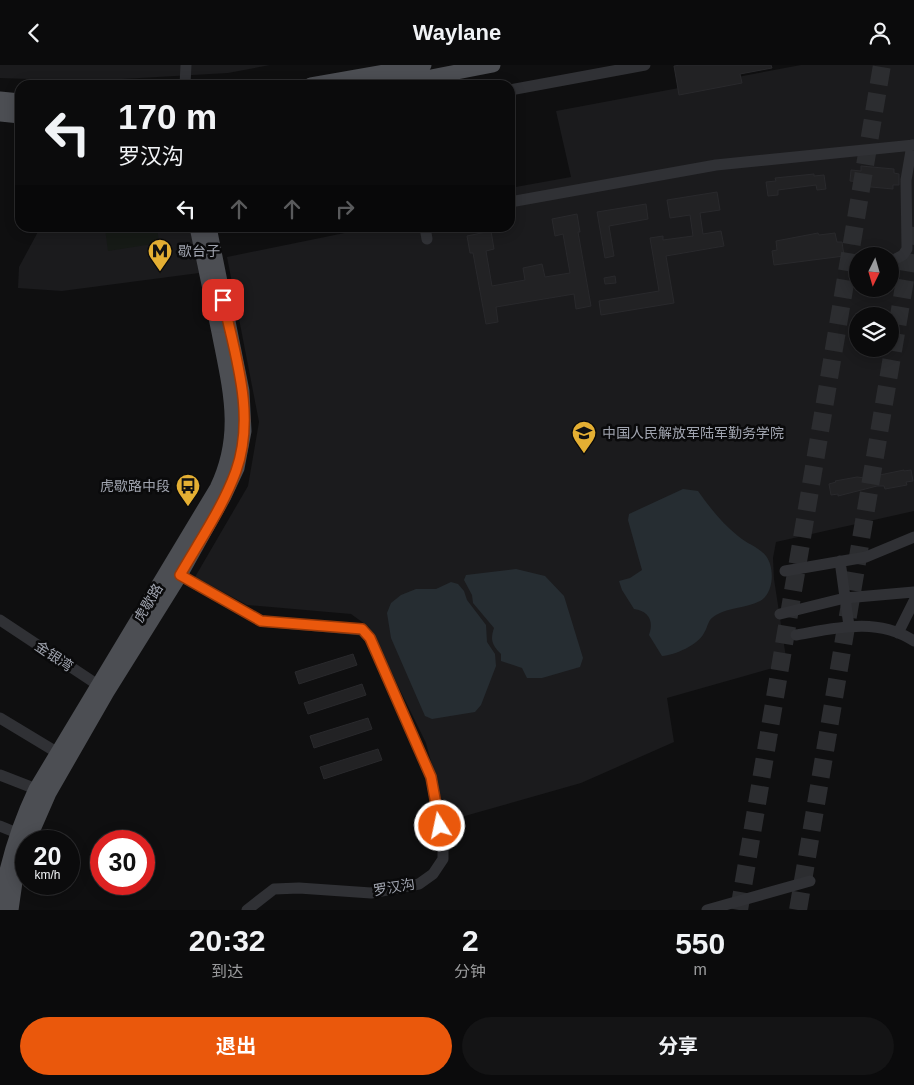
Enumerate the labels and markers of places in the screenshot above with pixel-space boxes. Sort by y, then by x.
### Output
metro station icon: 歇台子 [147,238,173,272]
place label: 歇台子 [178,243,220,259]
pin [202,279,244,321]
school or university icon: 中国人民解放军陆军勤务学院 [571,420,597,454]
place label: 中国人民解放军陆军勤务学院 [602,425,784,441]
bus stop icon: 虎歇路中段 [175,473,201,507]
place label: 虎歇路中段 [100,478,170,494]

